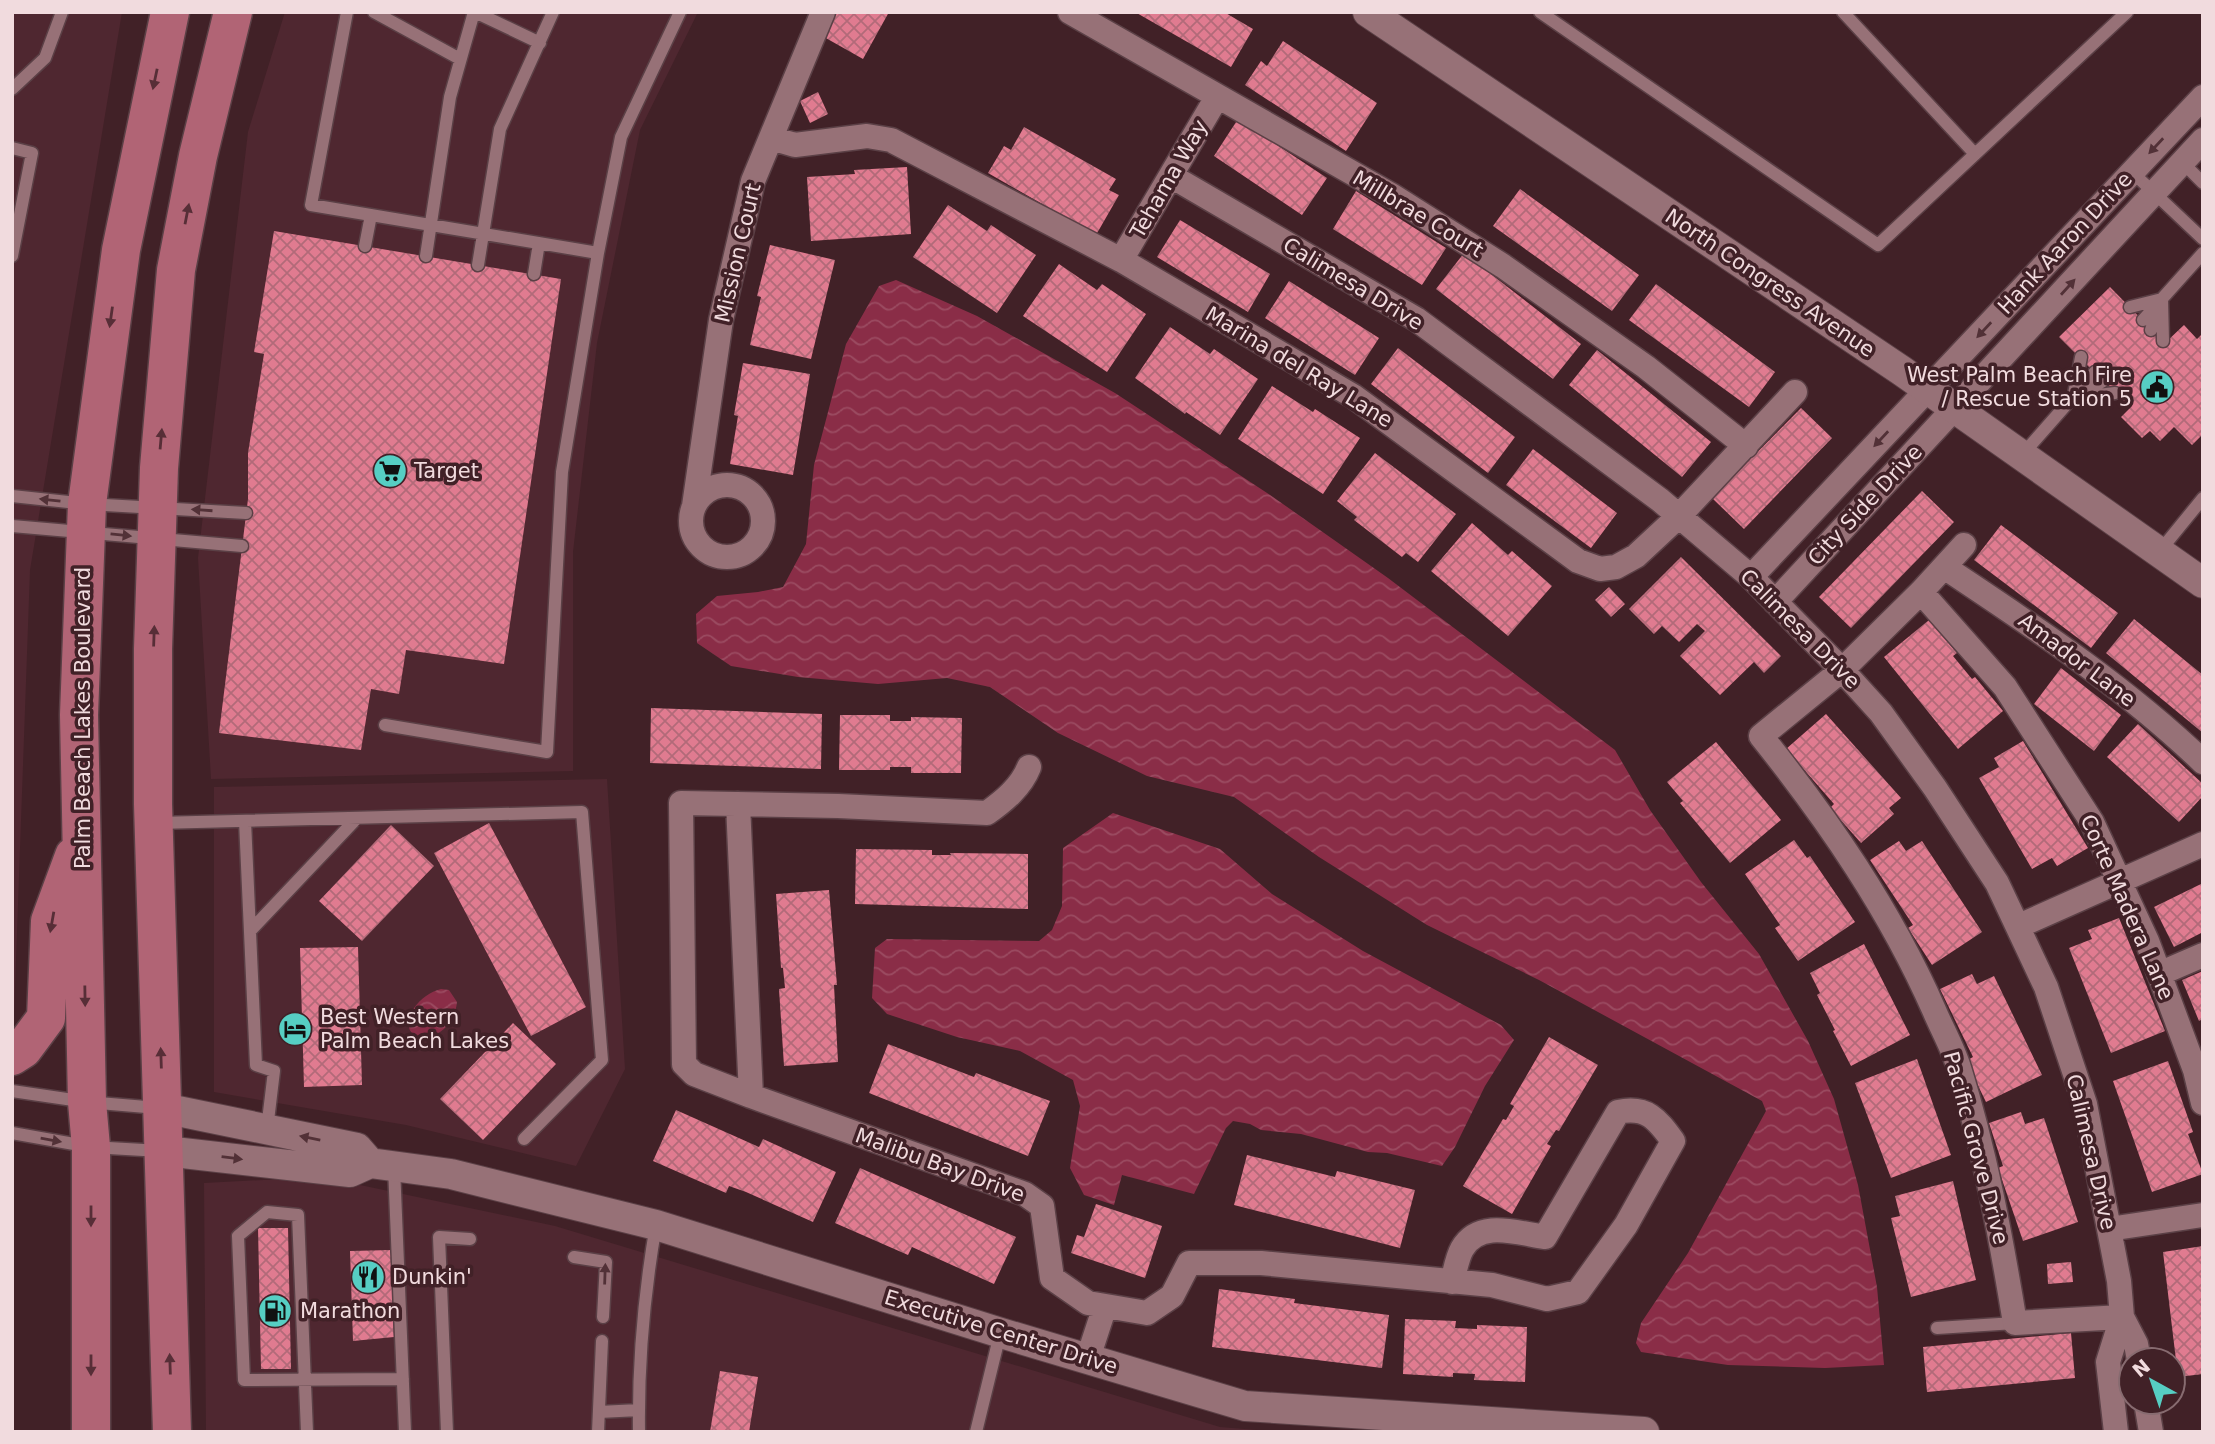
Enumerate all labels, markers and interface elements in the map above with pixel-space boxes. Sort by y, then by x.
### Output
one-way arrow [150,68,161,90]
street label: Tehama Way [1125,115,1213,243]
one-way arrow [2148,137,2164,154]
street label: Millbrae Court [1348,166,1488,262]
street label: Hank Aaron Drive [1993,167,2137,319]
street label: Mission Court [710,181,766,325]
one-way arrow [182,202,193,224]
street label: North Congress Avenue [1661,204,1879,362]
street label: Calimesa Drive [1279,233,1427,335]
one-way arrow [2060,278,2076,296]
street label: Marina del Ray Lane [1201,302,1397,432]
one-way arrow [105,306,116,328]
one-way arrow [1976,321,1992,338]
place label: West Palm Beach Fire / Rescue Station 5 [1907,363,2132,411]
public building icon: West Palm Beach Fire / Rescue Station 5 [2138,368,2176,406]
one-way arrow [156,428,167,450]
one-way arrow [1873,430,1889,447]
street label: City Side Drive [1803,440,1927,570]
supermarket icon: Target [371,452,409,490]
place label: Target [413,459,479,483]
one-way arrow [38,494,60,505]
one-way arrow [191,504,213,515]
one-way arrow [110,530,132,541]
street label: Calimesa Drive [1735,564,1865,694]
street label: Palm Beach Lakes Boulevard [71,567,95,869]
street label: Amador Lane [2014,608,2140,712]
one-way arrow [148,624,159,646]
street label: Corte Madera Lane [2075,811,2179,1003]
one-way arrow [46,911,57,933]
one-way arrow [79,985,91,1007]
place label: Best Western Palm Beach Lakes [320,1005,509,1053]
hotel icon: Best Western Palm Beach Lakes [276,1010,314,1048]
one-way arrow [155,1047,166,1069]
street label: Pacific Grove Drive [1939,1049,2013,1247]
street label: Calimesa Drive [2061,1072,2121,1232]
street label: Malibu Bay Drive [852,1123,1028,1207]
one-way arrow [299,1132,321,1143]
one-way arrow [41,1135,63,1146]
one-way arrow [222,1152,244,1163]
one-way arrow [85,1205,97,1227]
restaurant icon: Dunkin' [349,1258,387,1296]
one-way arrow [599,1263,610,1285]
place label: Dunkin' [392,1265,472,1289]
street label: Executive Center Drive [882,1285,1120,1379]
fuel station icon: Marathon [256,1292,294,1330]
place label: Marathon [300,1299,400,1323]
north arrow [2117,1346,2187,1416]
one-way arrow [165,1352,176,1374]
one-way arrow [85,1354,97,1376]
text: N [2128,1354,2154,1382]

